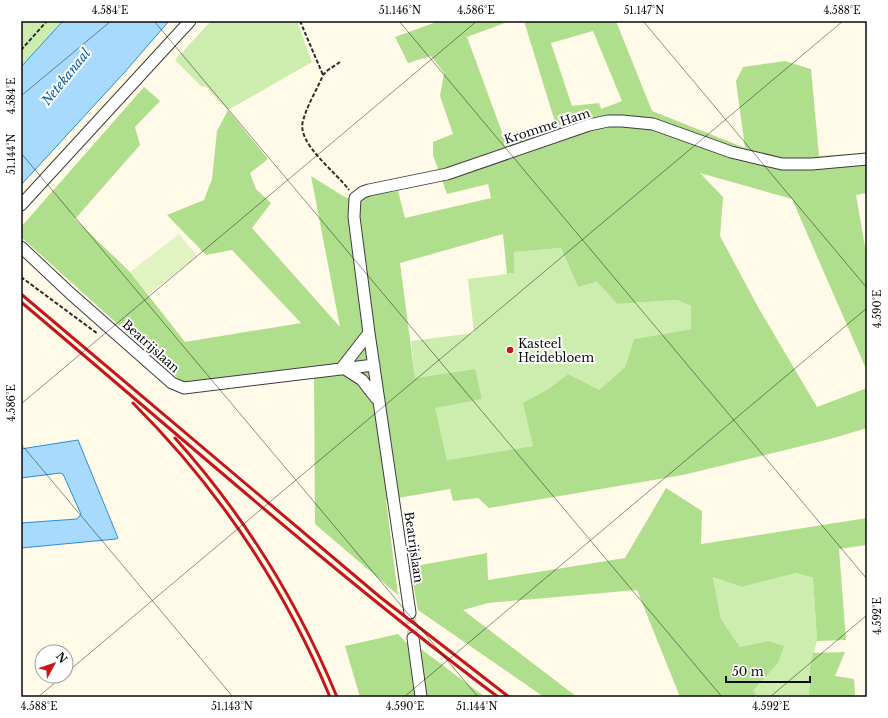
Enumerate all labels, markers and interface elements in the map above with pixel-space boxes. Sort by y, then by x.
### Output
text: 4.584°E [92,4,128,17]
text: 51.146°N [379,4,421,17]
text: 4.586°E [457,4,495,17]
text: 51.147°N [624,4,664,17]
text: 4.588°E [823,4,861,17]
water label: Netekanaal [37,44,95,110]
text: 4.584°E [5,78,18,114]
street label: Kromme Ham [502,105,592,147]
text: 51.144°N [5,133,18,175]
text: 4.590°E [871,290,884,328]
street label: Beatrijslaan [119,316,183,376]
place label: Kasteel Heidebloem [518,336,594,365]
marker: Kasteel Heidebloem [505,345,515,355]
text: 4.586°E [5,384,18,422]
street label: Beatrijslaan [402,510,426,584]
text: 4.592°E [871,597,884,635]
north arrow [34,644,74,684]
text: N [53,649,71,667]
scale bar [726,658,810,684]
text: 50 m [732,664,764,679]
text: 4.588°E [20,700,58,713]
text: 51.143°N [211,700,253,713]
text: 4.590°E [386,700,424,713]
text: 51.144°N [456,700,498,713]
text: 4.592°E [752,700,790,713]

